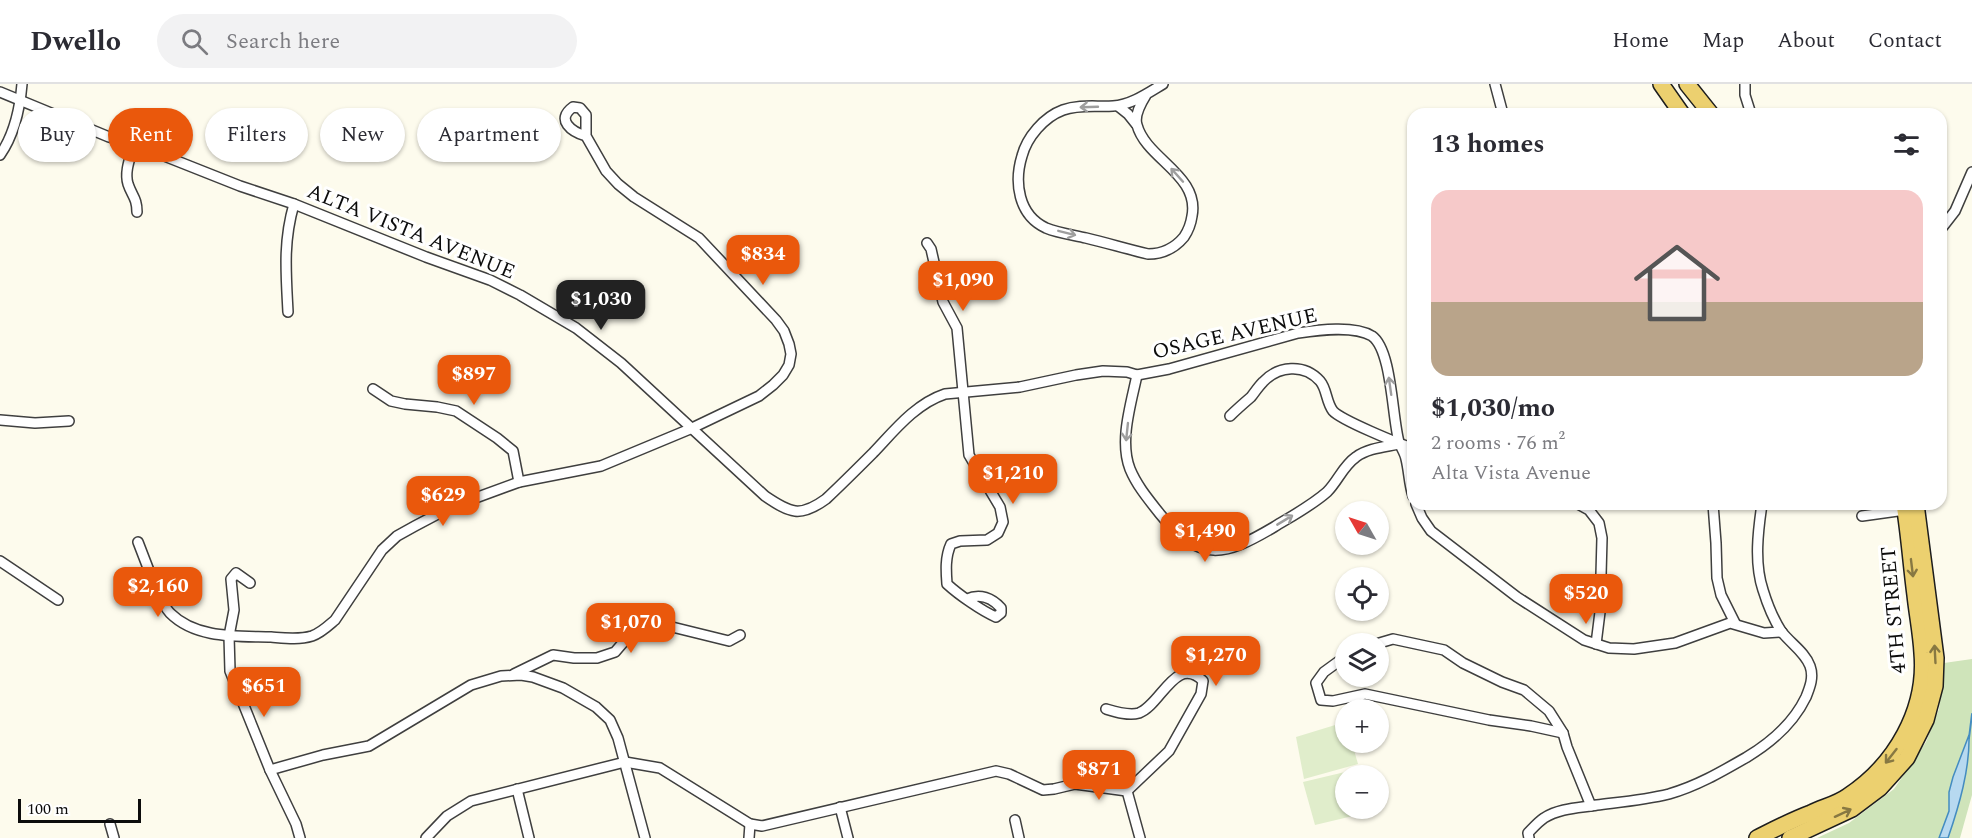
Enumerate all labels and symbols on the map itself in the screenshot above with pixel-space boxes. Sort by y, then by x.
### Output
one-way arrow [1080,101,1100,112]
one-way arrow [1170,168,1184,183]
street label: ALTA VISTA AVENUE [302,176,520,288]
one-way arrow [1057,228,1076,240]
pin: $834 [727,235,799,286]
pin: $1,090 [914,261,1012,312]
pin: $1,030 [552,280,650,331]
street label: OSAGE AVENUE [1149,299,1321,369]
pin: $897 [438,355,510,406]
one-way arrow [1384,377,1395,396]
one-way arrow [1121,422,1132,442]
pin: $1,210 [964,454,1062,505]
pin: $629 [407,476,479,527]
north arrow [1335,501,1389,555]
pin: $1,490 [1156,512,1254,563]
one-way arrow [1276,514,1293,526]
street label: 4TH STREET [1872,545,1916,675]
one-way arrow [1906,558,1917,578]
pin: $2,160 [109,567,207,618]
pin: $520 [1550,574,1622,625]
pin: $1,070 [582,603,680,654]
pin: $1,270 [1167,636,1265,687]
one-way arrow [1929,645,1940,665]
pin: $651 [228,667,300,718]
one-way arrow [1885,748,1898,764]
pin: $871 [1063,750,1135,801]
scale bar [18,796,141,824]
one-way arrow [1833,807,1851,819]

